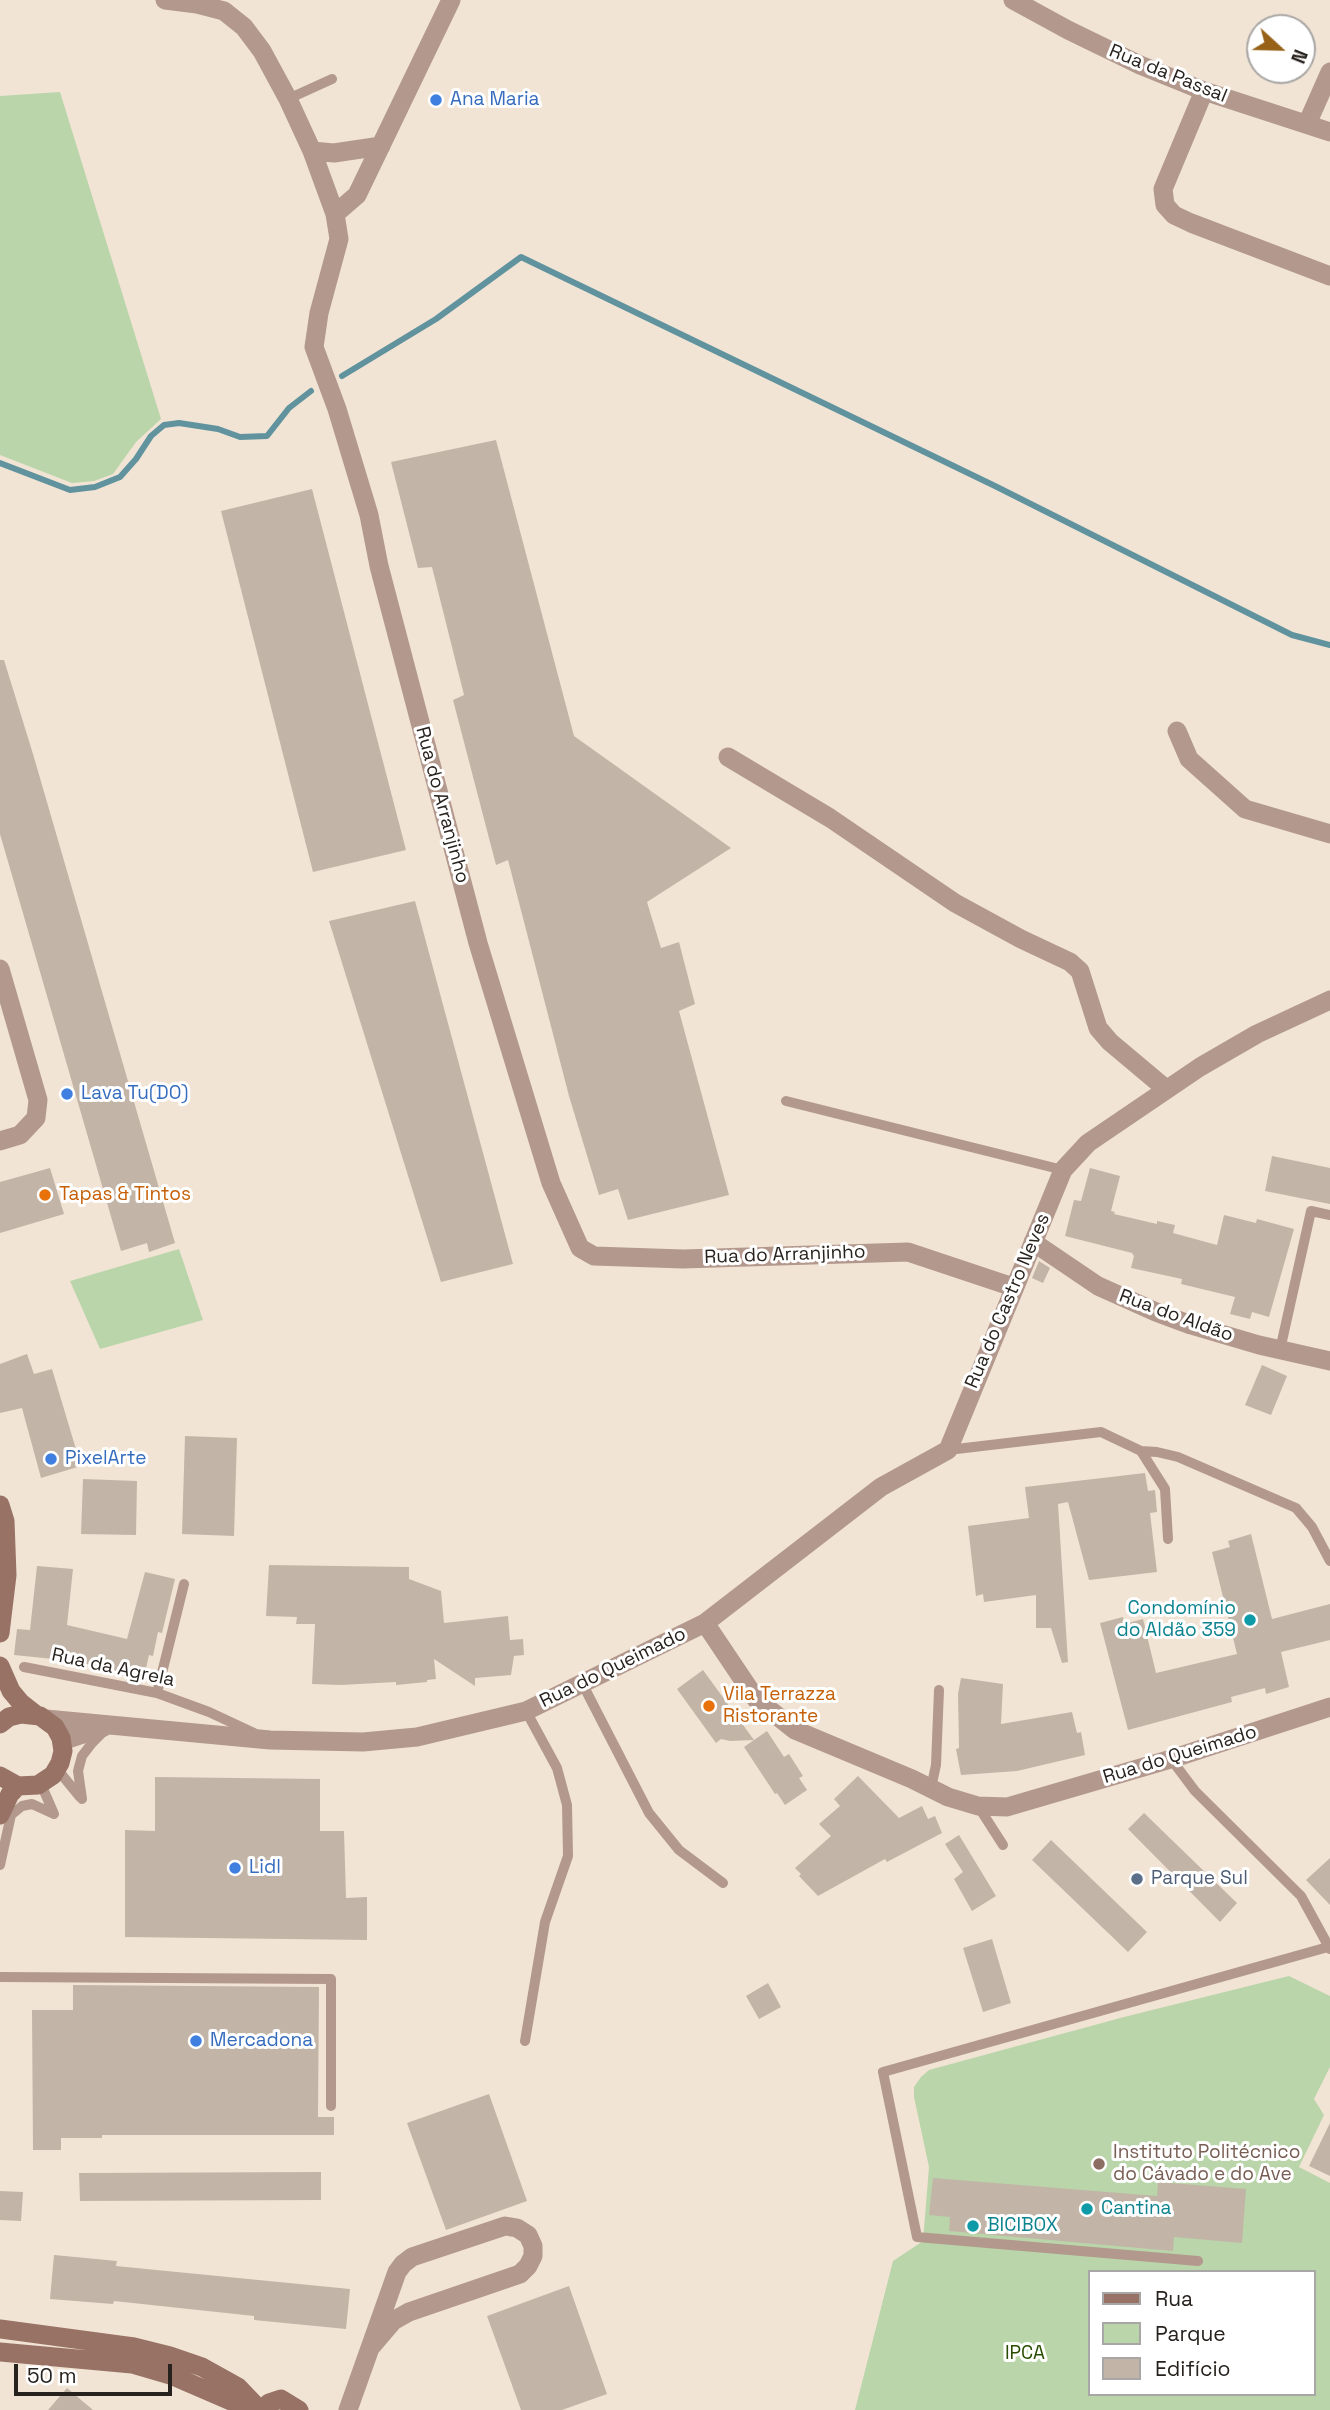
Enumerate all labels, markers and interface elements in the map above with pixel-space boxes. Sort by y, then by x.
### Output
north arrow [1246,14,1316,84]
street label: Rua da Passal [1106,40,1230,108]
text: N [1285,46,1313,67]
place label: Ana Maria [450,89,540,111]
marker: Ana Maria [428,92,444,108]
street label: Rua do Arranjinho [410,724,474,886]
place label: Lava Tu(DO) [81,1083,188,1105]
marker: Lava Tu(DO) [59,1086,75,1102]
place label: Tapas & Tintos [59,1184,191,1206]
marker: Tapas & Tintos [37,1187,53,1203]
street label: Rua do Castro Neves [961,1210,1055,1392]
street label: Rua do Arranjinho [704,1241,866,1269]
street label: Rua do Aldão [1116,1285,1236,1347]
place label: PixelArte [65,1448,146,1470]
marker: PixelArte [43,1451,59,1467]
place label: Condomínio do Aldão 359 [1117,1598,1236,1642]
marker: Condomínio do Aldão 359 [1242,1612,1258,1628]
street label: Rua do Queimado [536,1623,690,1713]
street label: Rua da Agrela [49,1644,177,1692]
place label: Vila Terrazza Ristorante [723,1684,836,1728]
marker: Vila Terrazza Ristorante [701,1698,717,1714]
street label: Rua do Queimado [1100,1721,1260,1789]
place label: Lidl [249,1857,281,1879]
marker: Lidl [227,1860,243,1876]
place label: Parque Sul [1151,1868,1248,1890]
marker: Parque Sul [1129,1871,1145,1887]
place label: Mercadona [210,2030,313,2052]
marker: Mercadona [188,2033,204,2049]
place label: Instituto Politécnico do Cávado e do Ave [1113,2142,1300,2186]
marker: Instituto Politécnico do Cávado e do Ave [1091,2156,1107,2172]
place label: Cantina [1101,2198,1171,2220]
marker: Cantina [1079,2201,1095,2217]
place label: BICIBOX [987,2215,1058,2237]
marker: BICIBOX [965,2218,981,2234]
legend [1088,2270,1316,2396]
text: Rua [1155,2285,1193,2312]
text: Parque [1155,2320,1226,2347]
park label: IPCA [1005,2343,1045,2365]
scale bar [18,2350,175,2394]
text: Edifício [1155,2355,1231,2382]
text: 50 m [27,2362,77,2389]

